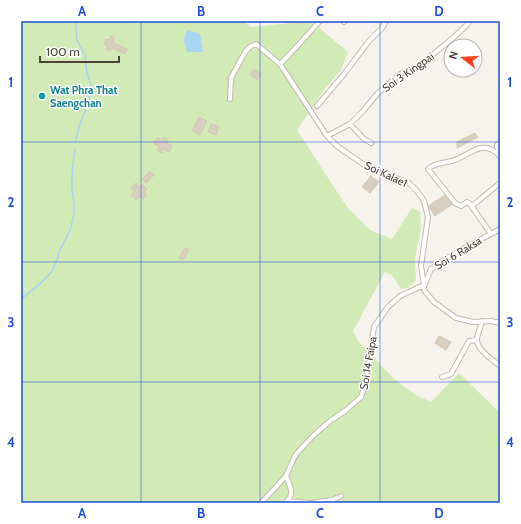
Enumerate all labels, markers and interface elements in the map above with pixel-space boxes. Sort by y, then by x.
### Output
text: A [78,3,87,19]
text: B [197,3,205,19]
text: C [316,3,324,19]
text: D [434,3,444,19]
scale bar [40,38,119,64]
north arrow [443,38,483,78]
text: 100 m [46,44,80,59]
street label: Soi 3 Kingpai [379,49,437,95]
text: N [446,49,461,61]
text: 1 [9,74,13,90]
text: 1 [508,74,512,90]
place label: Wat Phra That Saengchan [50,83,117,110]
marker: Wat Phra That Saengchan [37,91,47,101]
street label: Soi Kalae1 [362,158,410,190]
text: 2 [8,194,15,210]
text: 2 [507,194,514,210]
street label: Soi 6 Raksa [432,233,485,273]
text: 3 [7,314,15,330]
text: 3 [506,314,514,330]
street label: Soi 14 Faipa [356,335,380,391]
text: 4 [7,434,15,450]
text: 4 [506,434,514,450]
text: A [78,505,87,521]
text: B [197,505,205,521]
text: C [316,505,324,521]
text: D [434,505,444,521]

